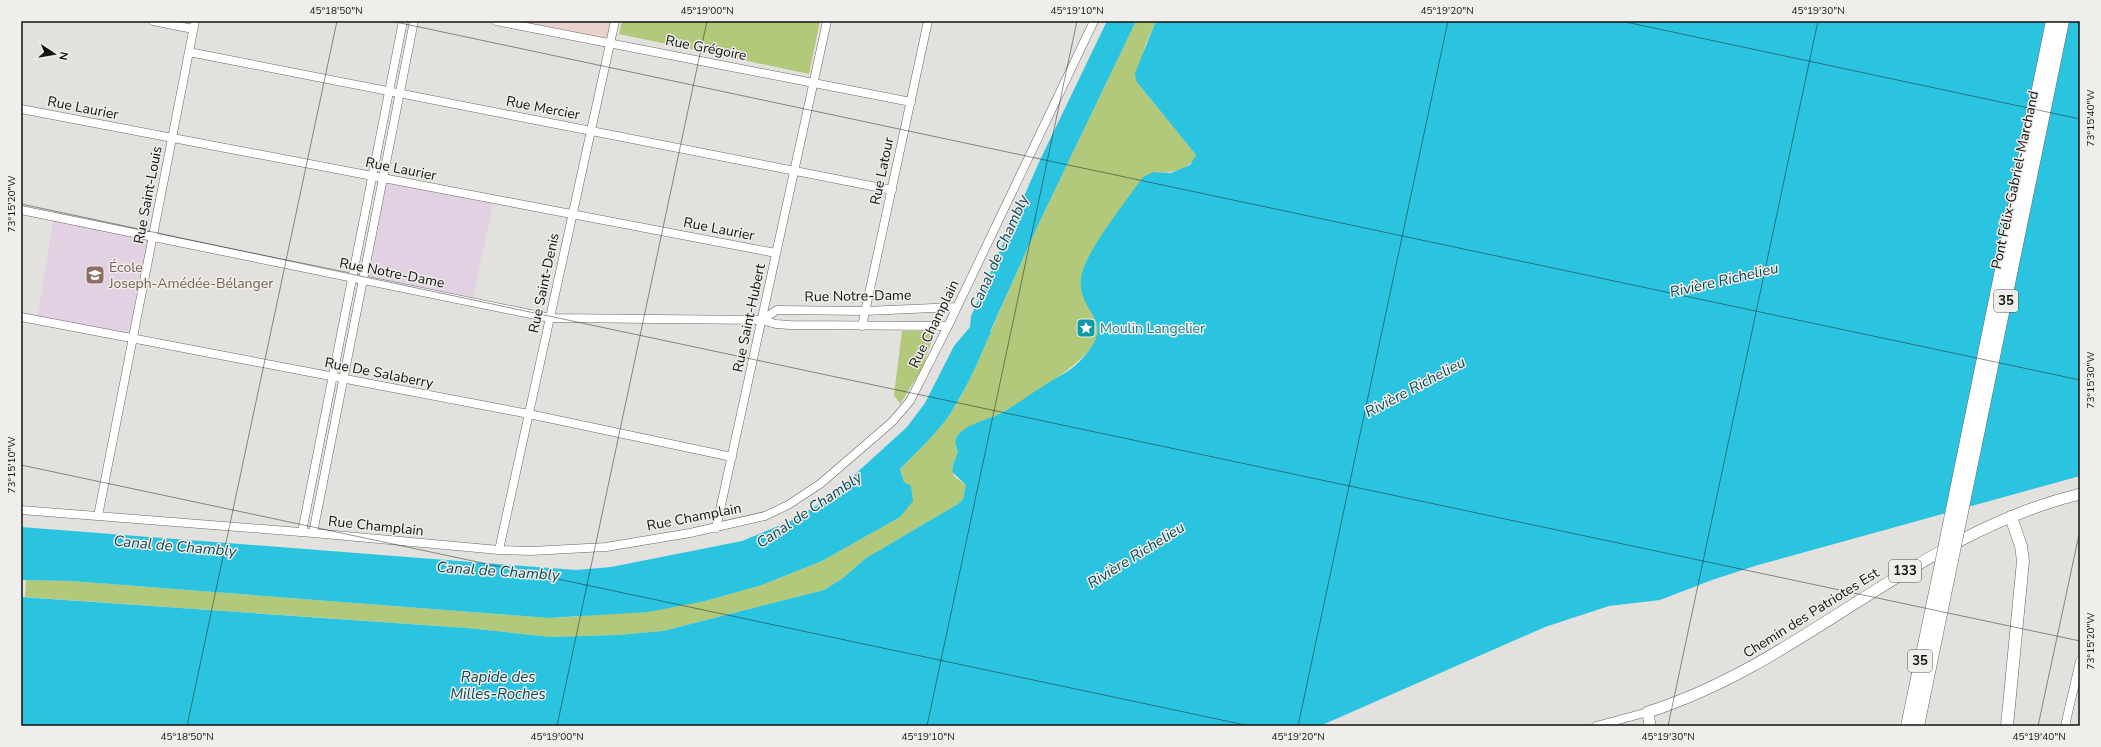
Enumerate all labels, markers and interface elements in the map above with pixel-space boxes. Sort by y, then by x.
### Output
text: 45°18'50"N [309,4,363,18]
text: 45°19'00"N [680,4,734,18]
text: 45°19'10"N [1050,4,1104,18]
text: 45°19'20"N [1420,4,1474,18]
text: 45°19'30"N [1791,4,1845,18]
street label: Rue Grégoire [664,31,748,65]
north arrow [34,34,74,74]
text: N [55,50,71,62]
street label: Pont Félix-Gabriel-Marchand [1987,89,2043,271]
text: 73°15'40"W [2084,90,2098,146]
street label: Rue Laurier [46,92,120,124]
street label: Rue Mercier [504,92,582,124]
street label: Rue Latour [866,135,898,207]
street label: Rue Saint-Louis [129,144,167,246]
street label: Rue Laurier [364,153,438,185]
text: 73°15'20"W [5,176,19,232]
water label: Canal de Chambly [965,190,1034,312]
street label: Rue Laurier [682,213,756,245]
street label: Rue Saint-Denis [524,231,564,335]
street label: Rue Notre-Dame [338,253,446,293]
place label: École Joseph-Amédée-Bélanger [108,258,273,293]
water label: Rivière Richelieu [1668,258,1780,302]
street label: Rue Saint-Hubert [728,262,770,374]
school or university icon: École Joseph-Amédée-Bélanger [84,264,106,286]
street label: Rue Champlain [904,277,964,371]
street label: Rue Notre-Dame [804,286,912,306]
road number: 35 [1994,290,2018,312]
place icon: Moulin Langelier [1075,317,1097,339]
place label: Moulin Langelier [1100,319,1205,338]
water label: Rivière Richelieu [1361,352,1469,422]
text: 73°15'30"W [2084,352,2098,408]
street label: Rue De Salaberry [323,353,436,393]
text: 73°15'10"W [5,437,19,493]
water label: Canal de Chambly [752,467,867,553]
street label: Rue Champlain [645,499,743,535]
street label: Rue Champlain [327,512,425,540]
water label: Rivière Richelieu [1084,517,1188,593]
water label: Canal de Chambly [113,531,239,561]
water label: Canal de Chambly [436,557,561,585]
road number: 133 [1889,560,1921,582]
street label: Chemin des Patriotes Est [1740,563,1883,663]
text: 73°15'20"W [2084,613,2098,669]
road number: 35 [1908,650,1932,672]
water label: Rapide des Milles-Roches [450,667,546,704]
text: 45°18'50"N [160,730,214,744]
text: 45°19'00"N [530,730,584,744]
text: 45°19'10"N [901,730,955,744]
text: 45°19'20"N [1271,730,1325,744]
text: 45°19'30"N [1641,730,1695,744]
text: 45°19'40"N [2012,730,2066,744]

